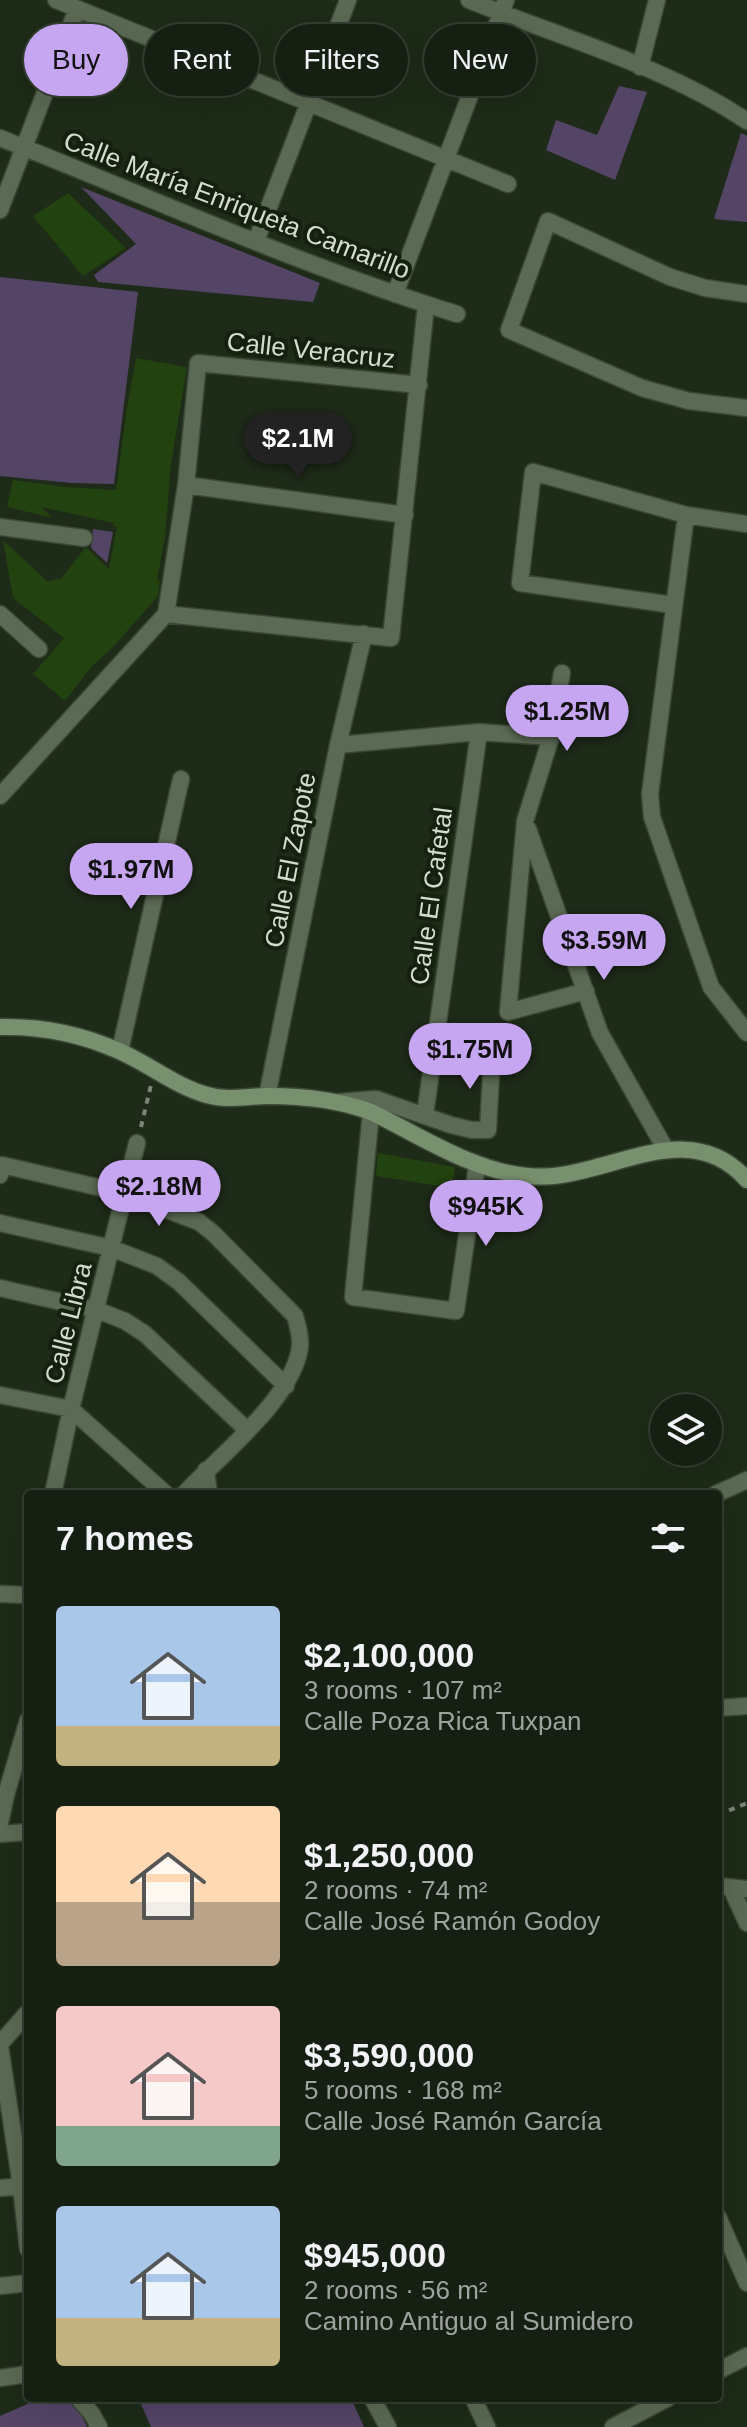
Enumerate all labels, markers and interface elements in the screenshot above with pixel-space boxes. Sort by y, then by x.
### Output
chip: Buy [24,24,128,96]
chip: Rent [144,24,259,96]
chip: Filters [275,24,408,96]
chip: New [424,24,536,96]
street label: Calle María Enriqueta Camarillo [60,125,414,285]
street label: Calle Veracruz [225,326,397,374]
pin: $2.1M [242,412,354,480]
text: $2.1M [262,423,334,453]
pin: $1.25M [502,685,632,753]
text: $1.25M [524,696,610,726]
street label: Calle El Zapote [258,770,322,950]
street label: Calle El Cafetal [404,805,458,987]
pin: $1.97M [66,843,196,911]
text: $1.97M [88,854,174,884]
pin: $3.59M [539,914,669,982]
text: $3.59M [561,925,647,955]
pin: $1.75M [405,1023,535,1091]
text: $1.75M [427,1034,513,1064]
pin: $2.18M [94,1160,224,1228]
text: $2.18M [116,1171,202,1201]
pin: $945K [430,1180,542,1248]
text: $945K [448,1191,524,1221]
street label: Calle Libra [38,1259,98,1387]
map controls [650,1394,722,1466]
button: layers [650,1394,722,1466]
icon: filters [646,1516,690,1560]
text: 7 homes [56,1519,194,1557]
text: $2,100,000 [304,1636,474,1674]
icon: home [120,1638,216,1734]
text: 3 rooms · 107 m² [304,1675,502,1705]
text: Calle Poza Rica Tuxpan [304,1706,581,1736]
text: $1,250,000 [304,1836,474,1874]
icon: home [120,1838,216,1934]
text: 2 rooms · 74 m² [304,1875,488,1905]
text: Calle José Ramón Godoy [304,1906,600,1936]
text: $3,590,000 [304,2036,474,2074]
icon: home [120,2038,216,2134]
text: 5 rooms · 168 m² [304,2075,502,2105]
text: Calle José Ramón García [304,2106,602,2136]
text: $945,000 [304,2236,446,2274]
icon: home [120,2238,216,2334]
text: 2 rooms · 56 m² [304,2275,488,2305]
text: Camino Antiguo al Sumidero [304,2306,634,2336]

